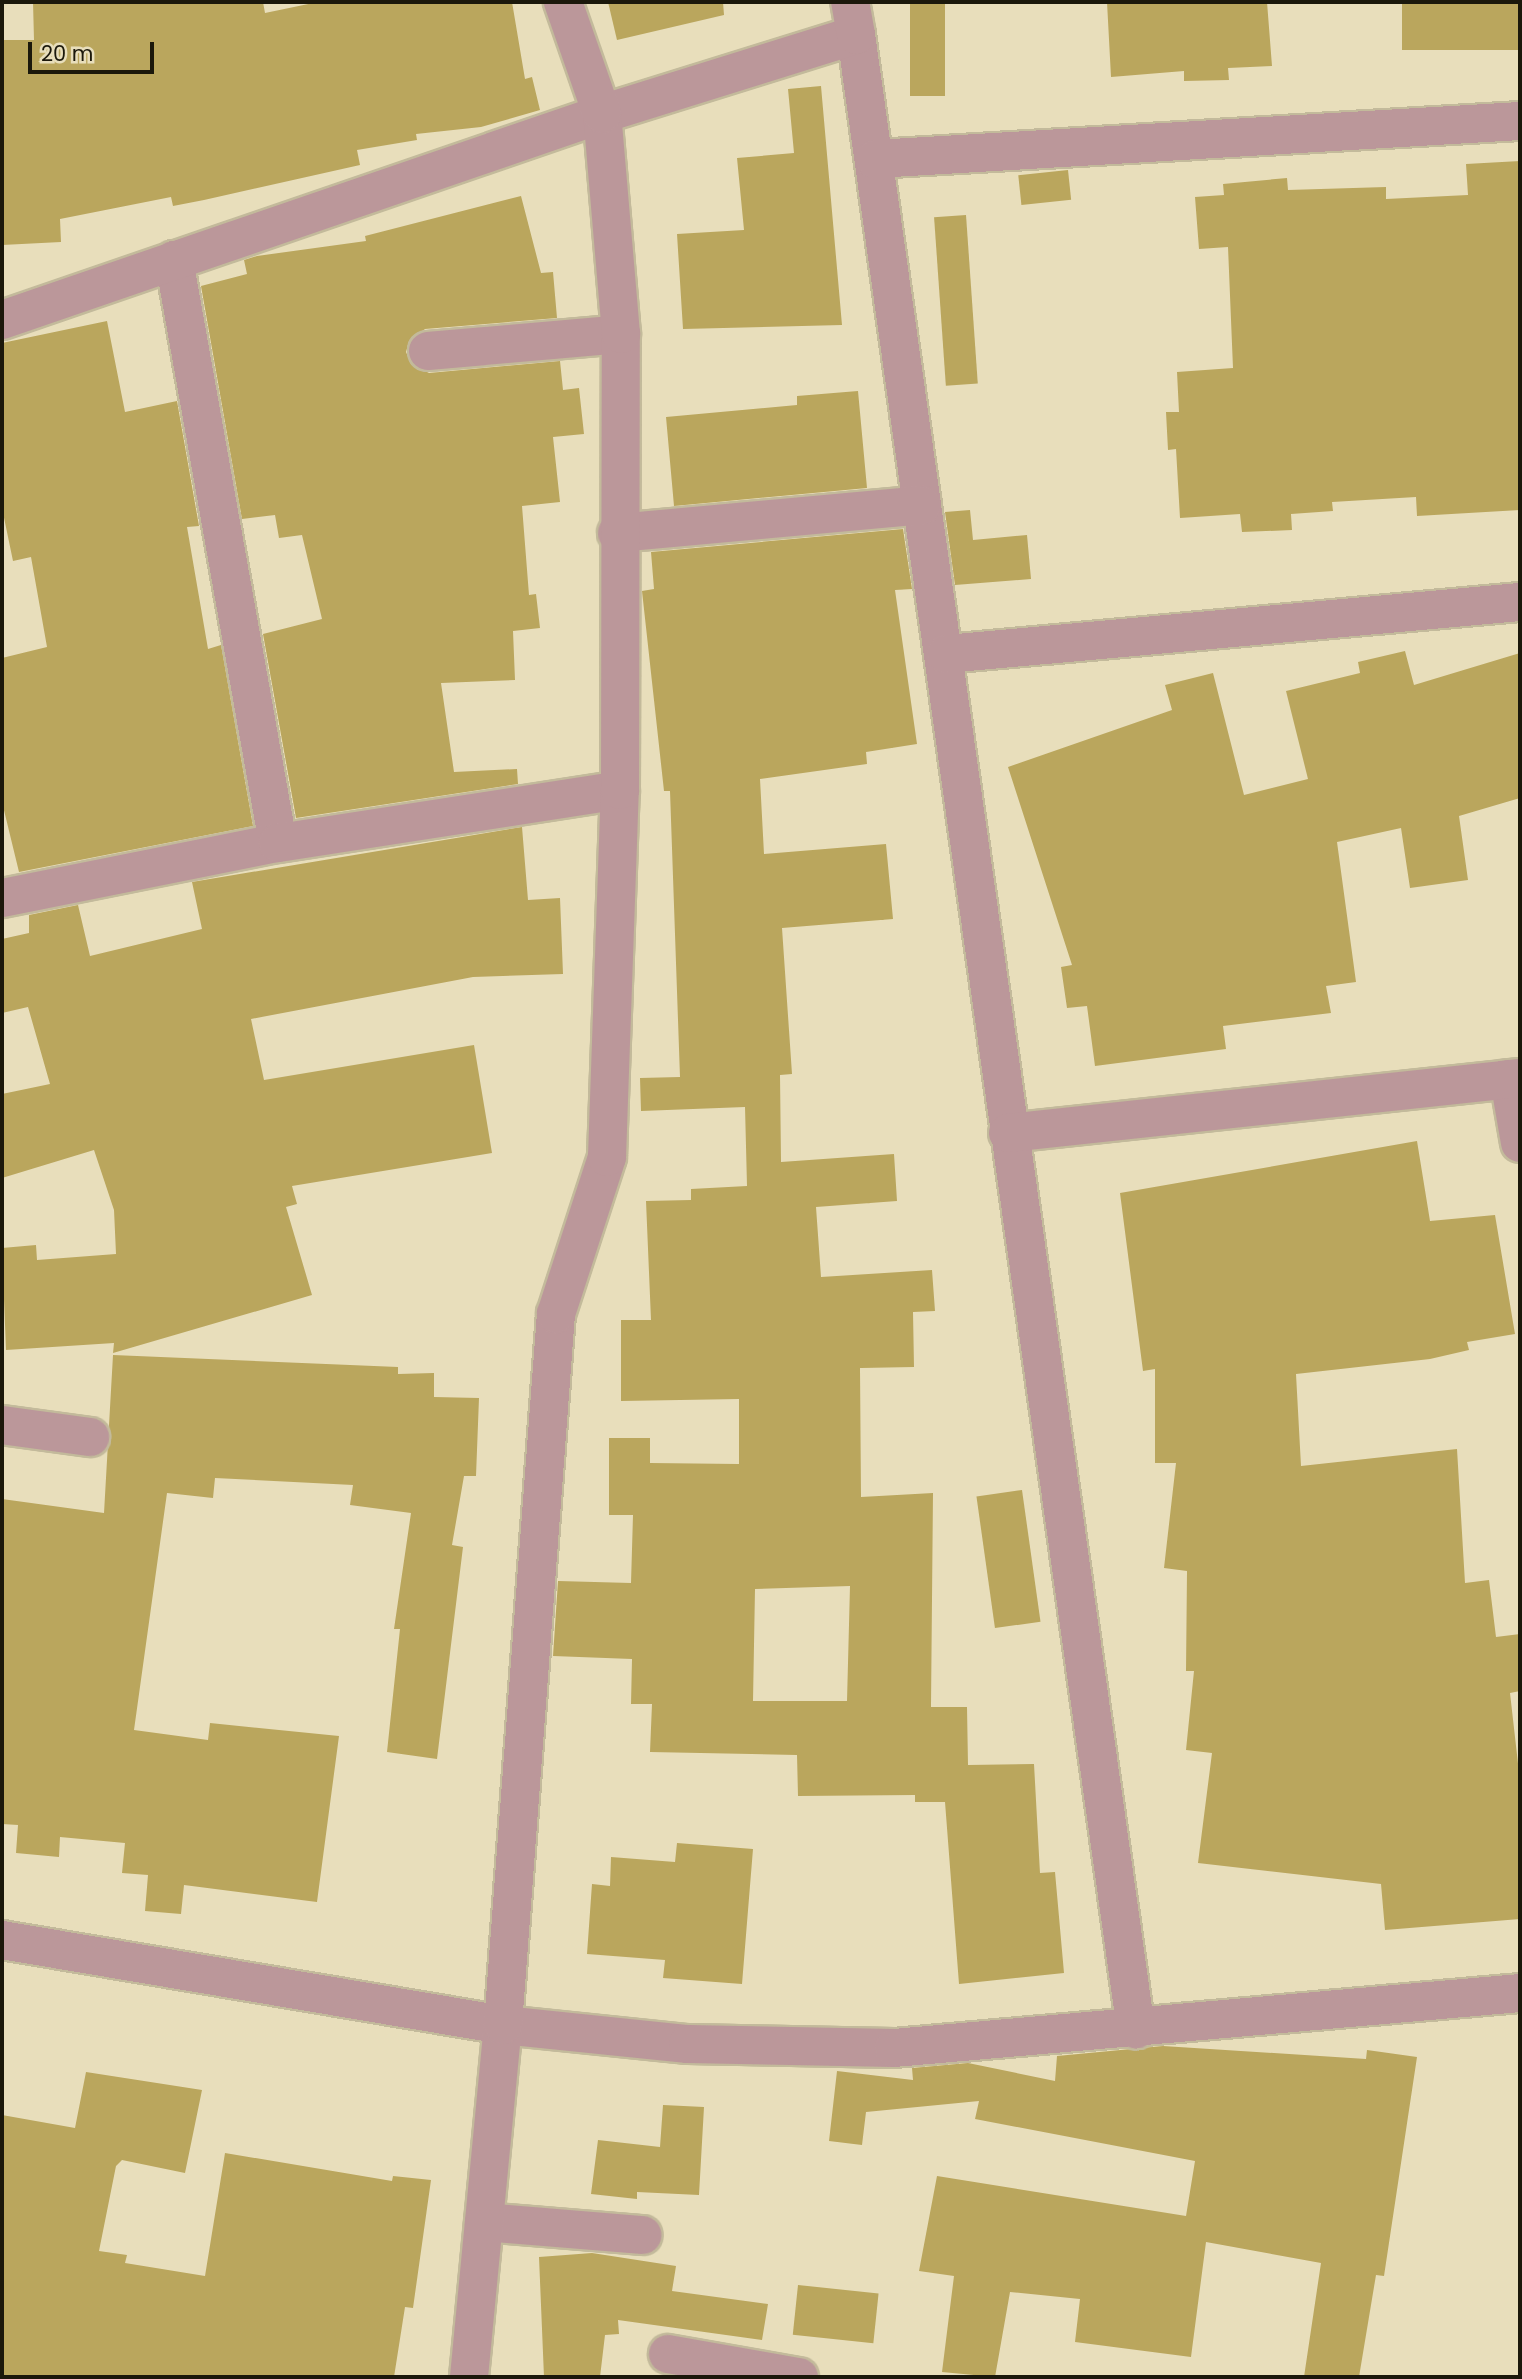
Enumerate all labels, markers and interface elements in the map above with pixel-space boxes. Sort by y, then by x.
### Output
scale bar [32,28,158,72]
text: 20 m [41,39,94,68]

